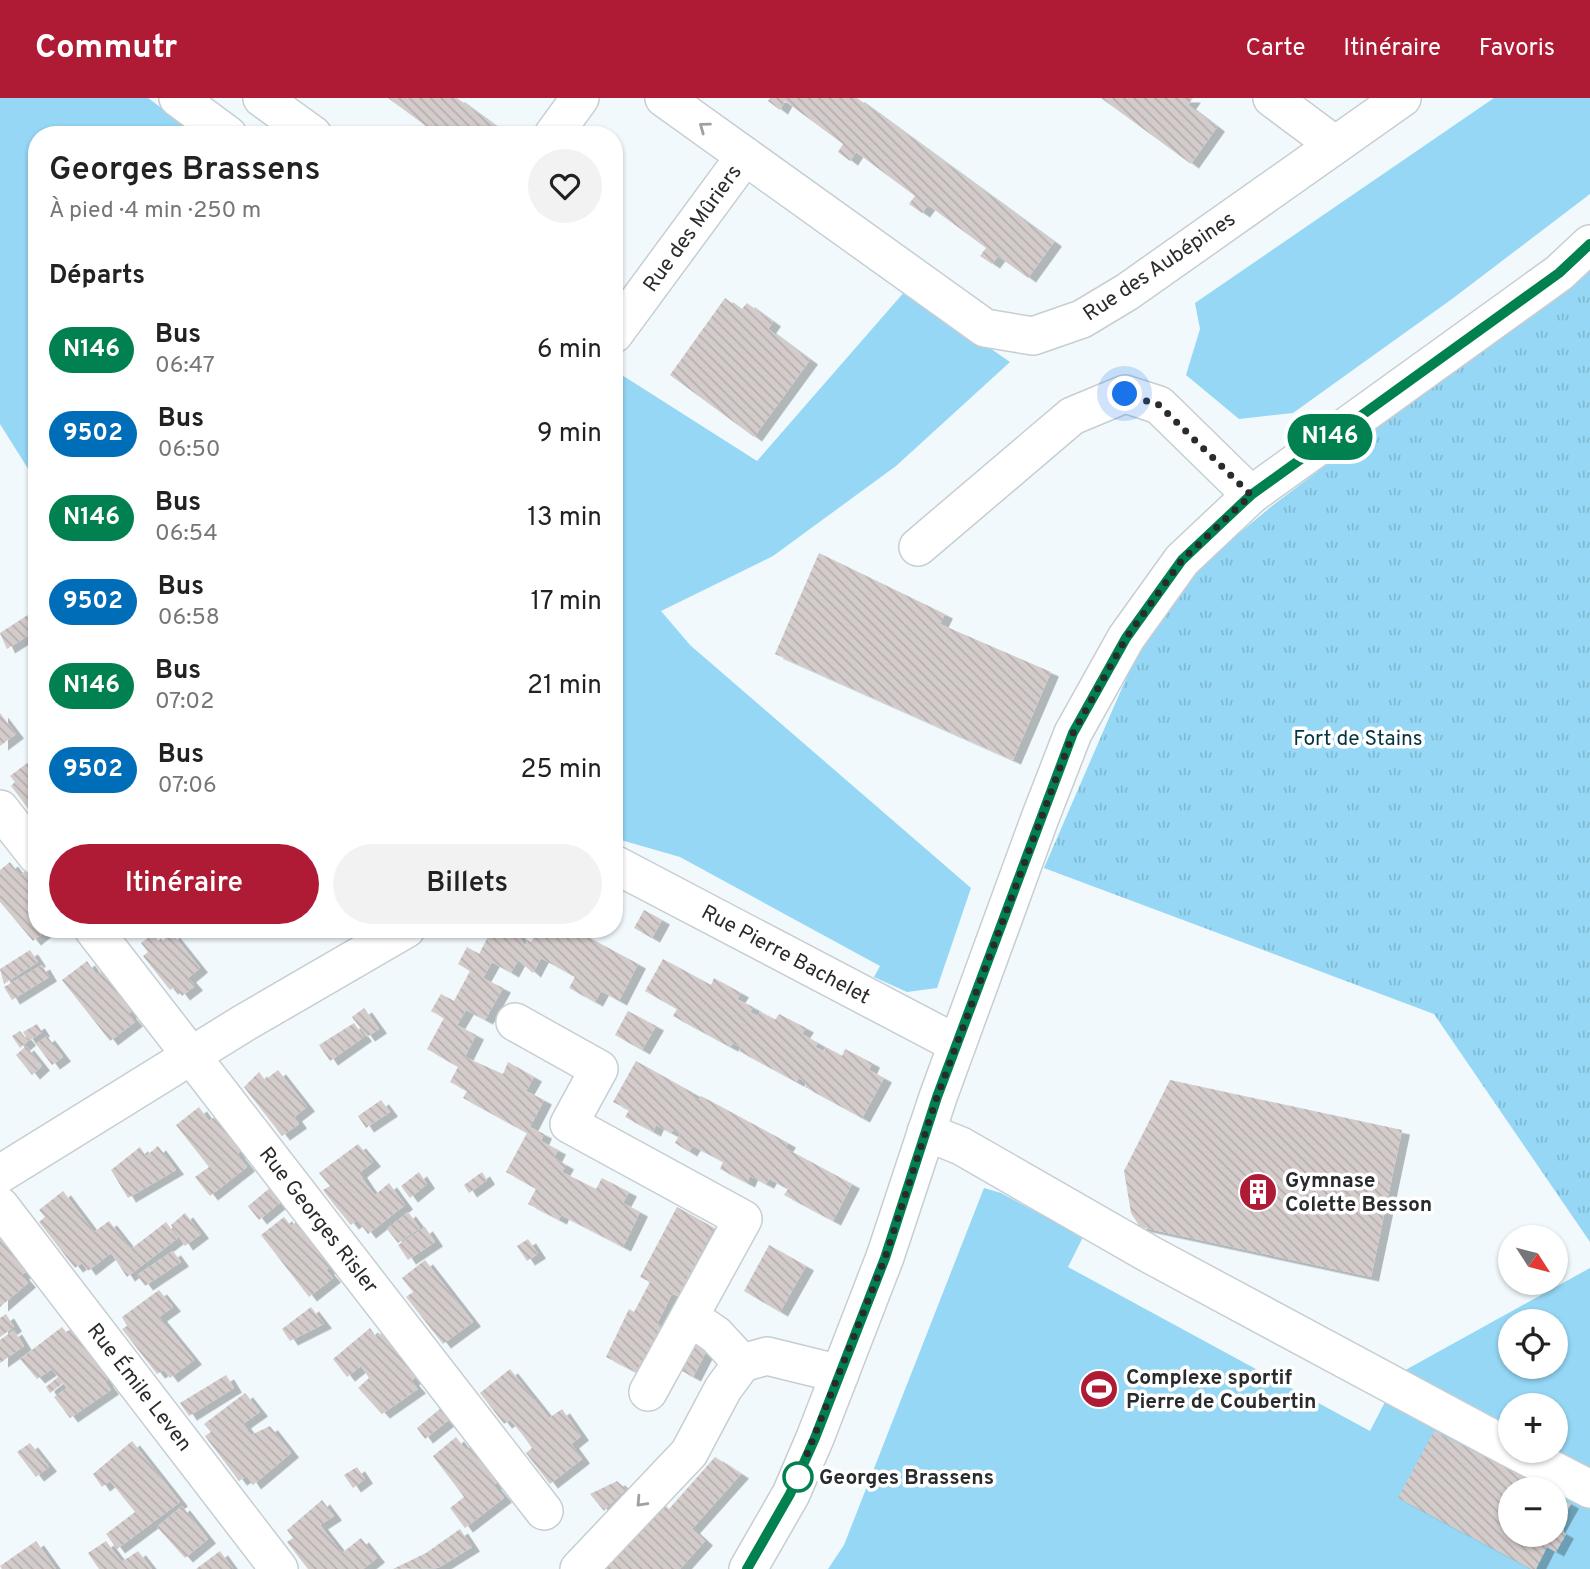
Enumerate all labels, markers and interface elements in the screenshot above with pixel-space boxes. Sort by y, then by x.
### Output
text: Commutr [35,28,177,70]
text: Carte [1245,34,1305,64]
text: Itinéraire [1343,34,1441,64]
text: Favoris [1479,34,1555,64]
one-way arrow [700,123,712,135]
button: heart [528,149,602,223]
text: Georges Brassens [49,150,321,192]
street label: Rue des Mûriers [638,160,748,298]
text: À pied · 4 min · 250 m [49,197,261,226]
street label: Rue des Aubépines [1078,206,1241,328]
text: Départs [49,260,145,293]
text: Bus [155,319,201,352]
text: 6 min [537,334,602,367]
text: N146 [63,335,120,365]
text: 06:47 [155,352,215,381]
your location [1107,376,1142,411]
text: Bus [158,403,204,436]
line badge: N146 [1281,414,1379,460]
text: 9 min [537,418,602,451]
text: 9502 [63,419,123,449]
text: N146 [1301,422,1359,452]
text: 06:50 [158,436,221,465]
text: Bus [155,487,201,520]
text: 13 min [527,502,602,535]
text: N146 [63,503,120,533]
text: 06:54 [155,520,218,549]
text: Bus [158,571,204,604]
text: 17 min [530,586,602,619]
text: 9502 [63,587,123,617]
text: 06:58 [158,604,220,633]
text: Bus [155,655,201,688]
text: 21 min [527,670,602,703]
text: N146 [63,671,120,701]
text: 07:02 [155,688,214,717]
park label: Fort de Stains [1293,726,1423,753]
text: Bus [158,739,204,772]
text: 25 min [521,754,602,787]
text: 9502 [63,755,123,785]
text: 07:06 [158,772,217,801]
button: Itinéraire [49,844,319,924]
button: Billets [333,844,602,924]
street label: Rue Pierre Bachelet [696,899,874,1011]
street label: Rue Georges Risler [252,1142,384,1300]
place label: Gymnase Colette Besson [1285,1168,1432,1219]
building icon: Gymnase Colette Besson [1237,1171,1279,1213]
north arrow [1498,1225,1568,1295]
map controls [1498,1225,1568,1547]
button: locate [1498,1309,1568,1379]
street label: Rue Émile Leven [80,1318,198,1458]
place label: Complexe sportif Pierre de Coubertin [1126,1365,1317,1416]
sports icon: Complexe sportif Pierre de Coubertin [1078,1368,1120,1410]
button: + [1498,1393,1568,1463]
marker: Georges Brassens [783,1462,813,1492]
place label: Georges Brassens [819,1465,994,1492]
button: − [1498,1477,1568,1547]
one-way arrow [637,1494,649,1507]

